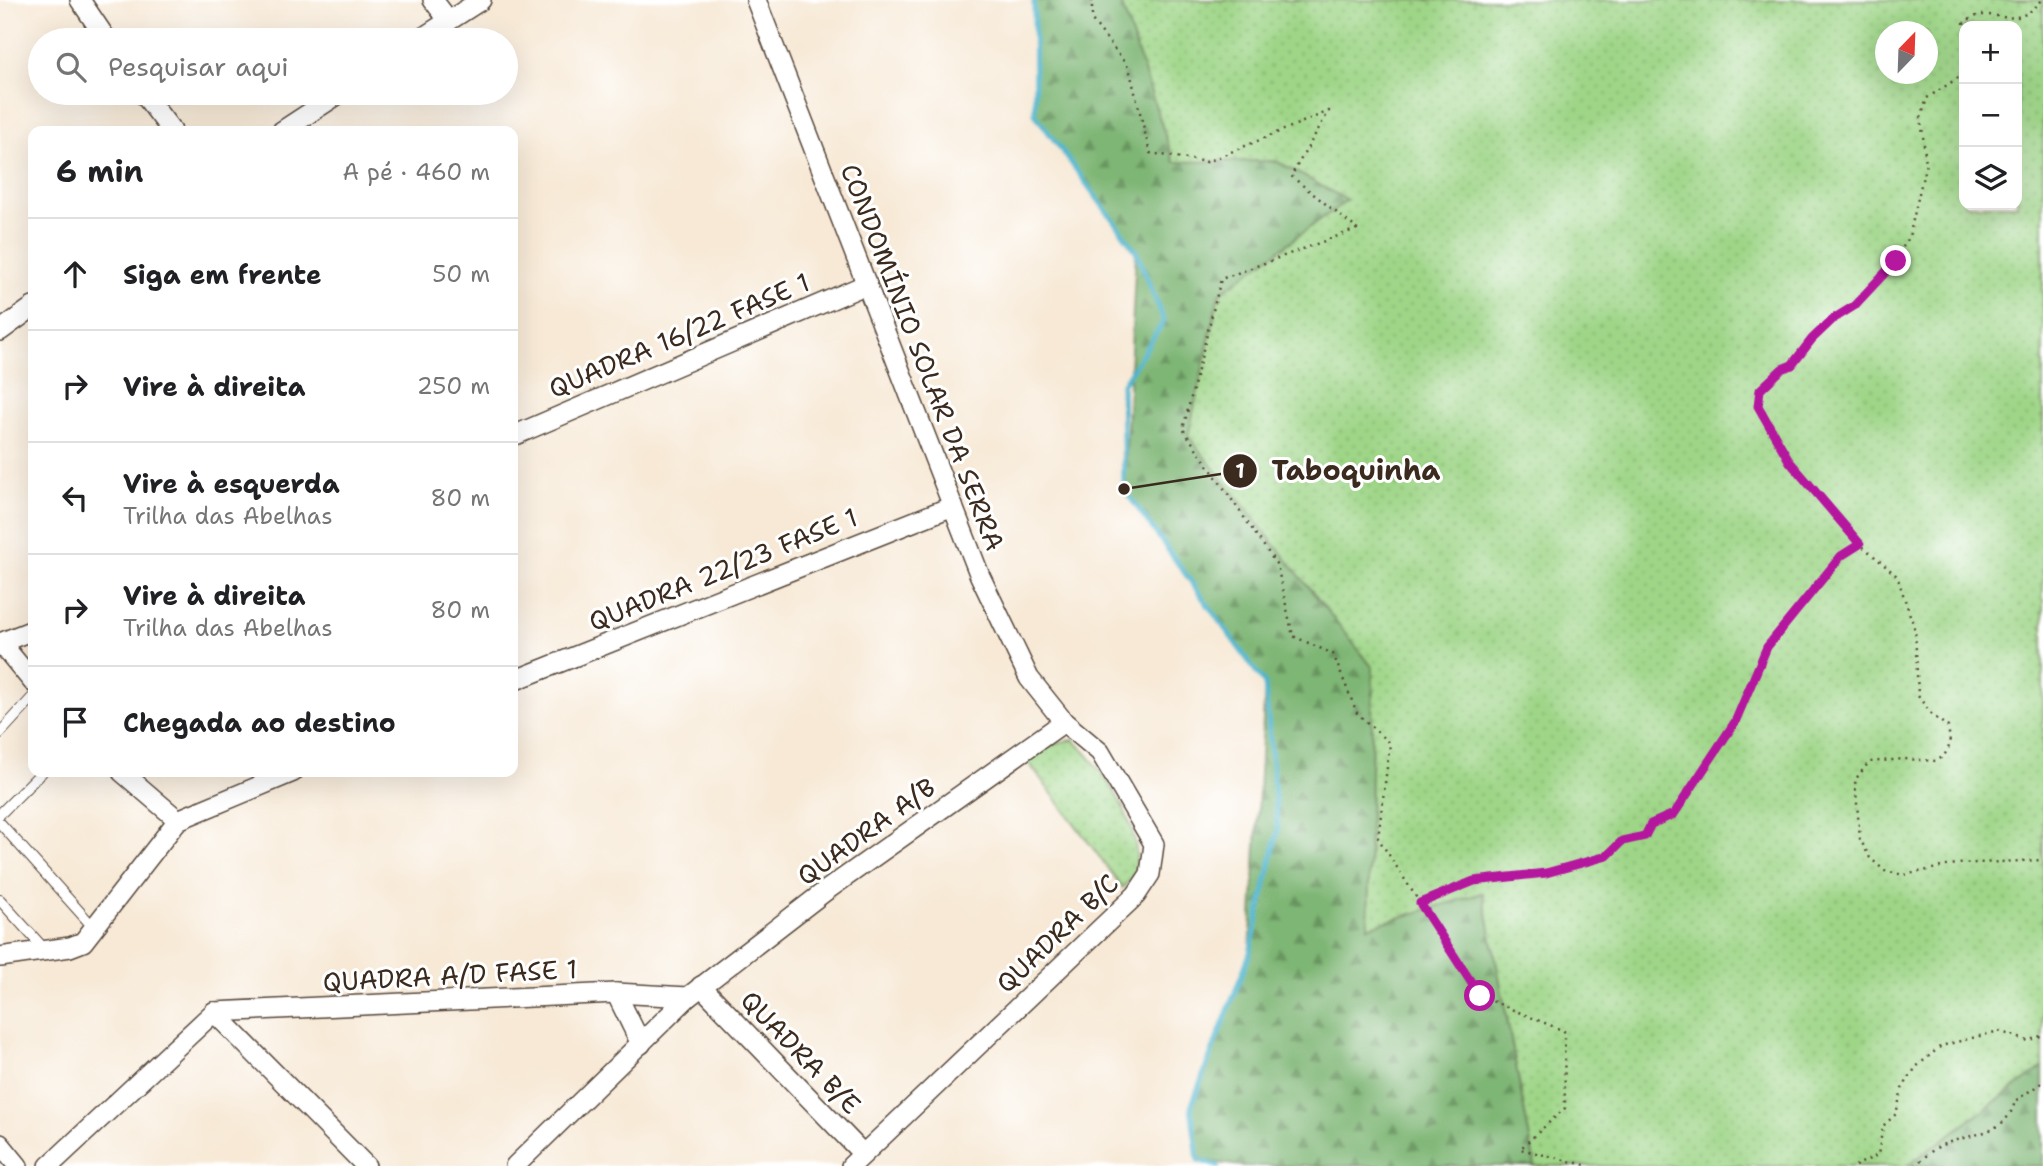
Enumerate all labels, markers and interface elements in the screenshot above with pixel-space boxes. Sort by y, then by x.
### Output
north arrow [1875,21,1938,84]
map controls [1959,21,2022,210]
button: + [1959,21,2022,84]
search box [28,28,518,105]
icon: search [52,48,90,86]
text: Pesquisar aqui [108,49,289,84]
button: − [1959,84,2022,147]
button: layers [1959,147,2022,210]
text: 6 min [56,151,143,192]
text: A pé · 460 m [342,157,490,187]
street label: CONDOMÍNIO SOLAR DA SERRA [833,159,1013,555]
route end [1880,245,1911,276]
icon: ahead [56,255,94,293]
text: Siga em frente [123,257,322,292]
text: 50 m [432,259,490,289]
street label: QUADRA 16/22 FASE 1 [543,264,815,406]
icon: right [56,367,94,405]
text: Vire à direita [123,369,305,404]
text: 250 m [417,371,490,401]
callout: Taboquinha [1223,446,1455,495]
text: Taboquinha [1272,451,1440,489]
text: 1 [1235,457,1245,485]
text: Vire à esquerda [123,466,340,501]
icon: left [56,479,94,517]
text: 80 m [431,483,490,513]
street label: QUADRA 22/23 FASE 1 [583,499,863,639]
text: Trilha das Abelhas [123,501,333,531]
text: Vire à direita [123,578,305,613]
icon: right [56,591,94,629]
text: 80 m [431,595,490,625]
text: Trilha das Abelhas [123,613,333,643]
icon: arrive [56,703,94,741]
text: Chegada ao destino [123,705,396,740]
street label: QUADRA A/B [790,769,942,893]
street label: QUADRA B/C [988,866,1126,1000]
street label: QUADRA A/D FASE 1 [322,951,578,999]
route start [1464,980,1495,1011]
street label: QUADRA B/E [733,983,869,1121]

